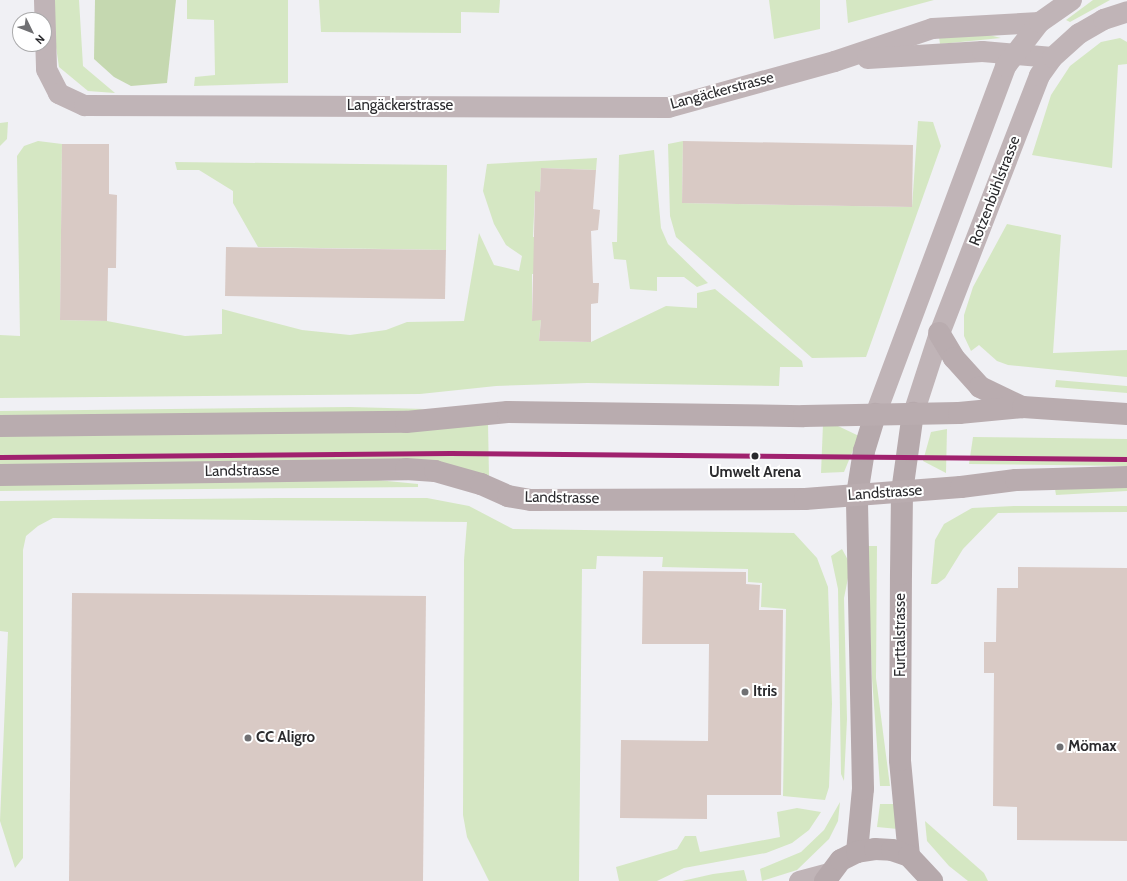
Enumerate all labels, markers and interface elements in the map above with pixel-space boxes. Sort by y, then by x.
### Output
north arrow [12,12,52,52]
text: N [32,32,48,47]
street label: Langäckerstrasse [668,69,776,113]
street label: Langäckerstrasse [347,97,453,115]
street label: Rotzenbühlstrasse [966,134,1024,248]
marker: Umwelt Arena [748,449,762,463]
street label: Landstrasse [205,461,279,481]
place label: Umwelt Arena [709,464,801,482]
street label: Landstrasse [847,481,923,505]
street label: Landstrasse [525,488,599,508]
street label: Furttalstrasse [892,593,910,677]
place label: Itris [753,683,777,701]
marker: Itris [740,687,750,697]
place label: CC Aligro [256,729,315,747]
marker: CC Aligro [243,733,253,743]
place label: Mömax [1068,738,1117,756]
marker: Mömax [1055,742,1065,752]

